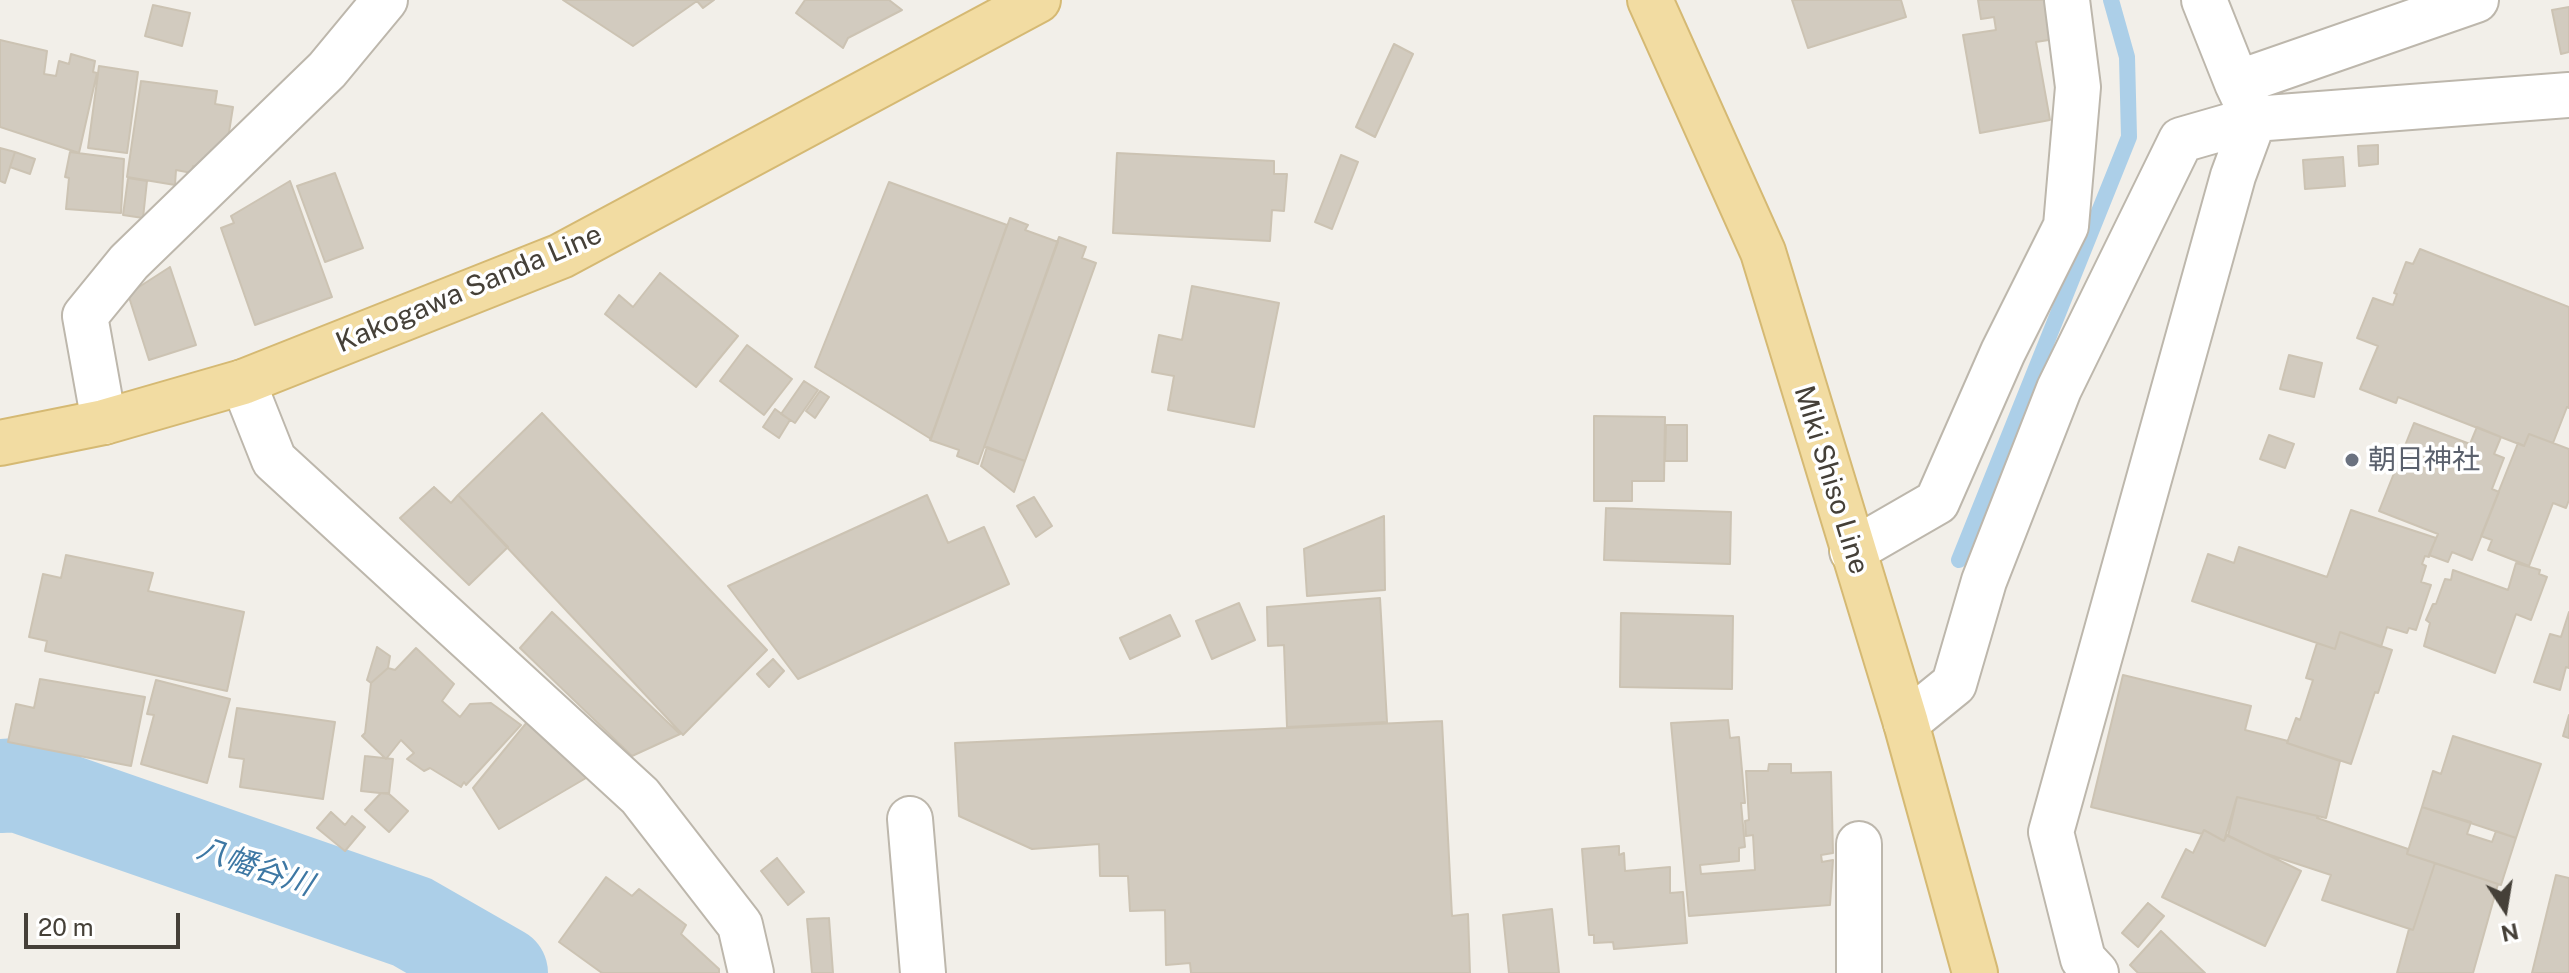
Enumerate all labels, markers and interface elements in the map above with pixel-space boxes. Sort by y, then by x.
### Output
street label: Kakogawa Sanda Line [331,218,607,360]
street label: Miki Shiso Line [1786,382,1876,578]
place label: 朝日神社 [2368,443,2480,477]
marker: 朝日神社 [2343,451,2361,469]
water label: 八幡谷川 [192,830,318,904]
north arrow [2465,869,2545,949]
scale bar [28,897,184,947]
text: 20 m [38,913,94,941]
text: N [2499,918,2521,947]

